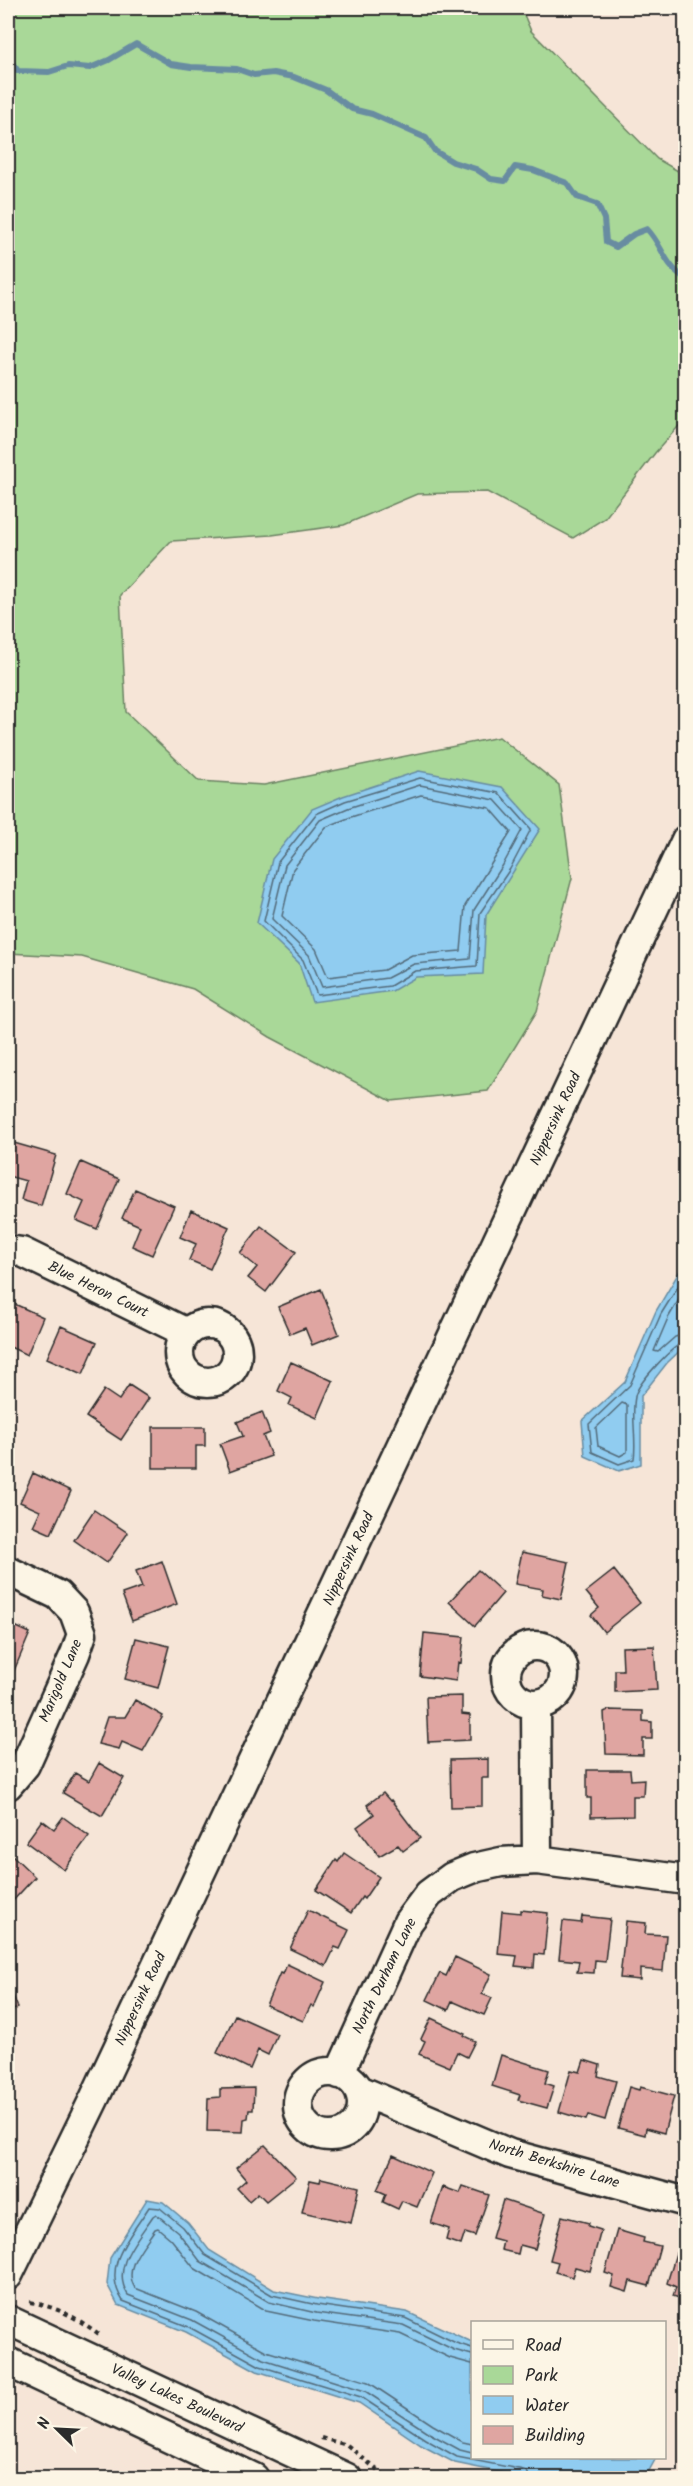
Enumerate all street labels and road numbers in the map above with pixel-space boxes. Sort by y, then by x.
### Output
street label: Nippersink Road [524,1068,588,1170]
street label: Blue Heron Court [44,1255,153,1325]
street label: Nippersink Road [317,1508,381,1610]
street label: Marigold Lane [33,1635,89,1726]
street label: North Durham Lane [346,1914,424,2038]
street label: Nippersink Road [109,1948,173,2050]
street label: North Berkshire Lane [486,2133,623,2195]
street label: Valley Lakes Boulevard [107,2358,248,2440]

